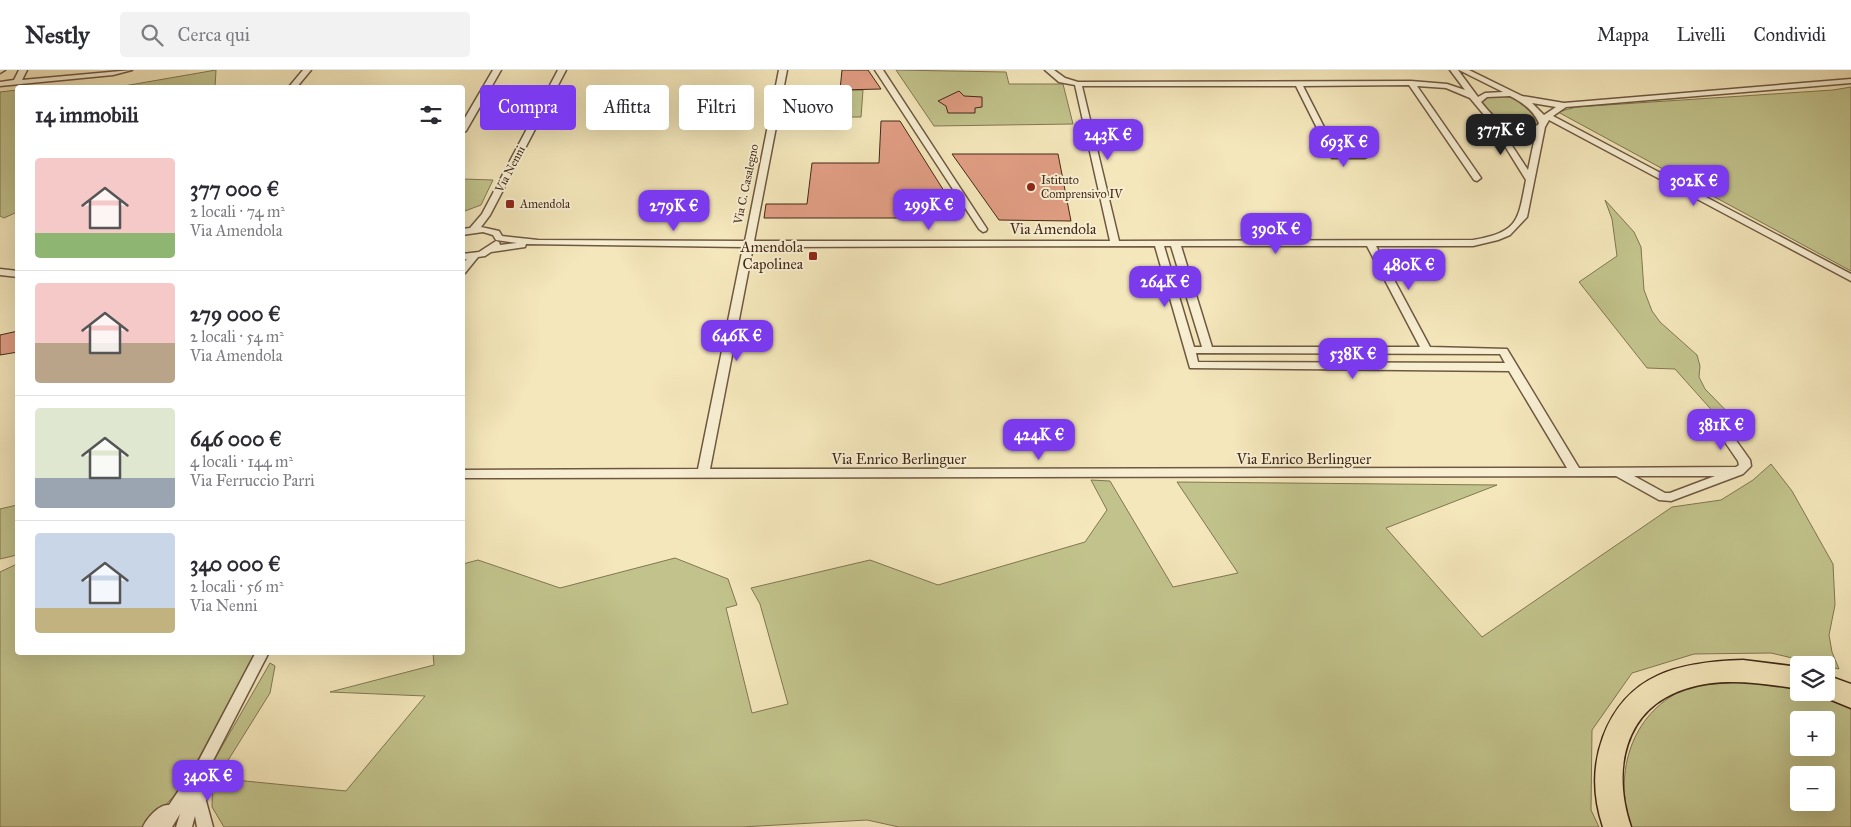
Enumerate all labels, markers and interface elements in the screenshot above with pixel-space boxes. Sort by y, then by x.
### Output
search box [120,12,470,57]
text: Nestly [25,20,90,50]
icon: search [138,21,166,49]
text: Cerca qui [178,23,250,46]
text: Mappa [1597,24,1649,46]
text: Livelli [1677,24,1725,46]
text: Condividi [1753,24,1826,46]
chip: Compra [480,85,576,130]
chip: Affitta [586,85,669,130]
chip: Filtri [679,85,754,130]
chip: Nuovo [764,85,852,130]
icon: filters [417,101,445,129]
text: 14 immobili [35,102,139,128]
pin: 377K € [1460,114,1542,156]
pin: 243K € [1067,118,1149,161]
text: 377K € [1477,120,1525,139]
text: 243K € [1084,125,1132,144]
pin: 693K € [1303,126,1385,168]
text: 693K € [1320,132,1368,151]
street label: Via Nenni [491,143,528,195]
street label: Via C. Casalegno [730,143,762,227]
pin: 302K € [1653,164,1735,207]
text: 302K € [1670,171,1718,190]
place label: Istituto Comprensivo IV [1041,173,1123,201]
text: 377 000 € [190,176,279,202]
icon: home [75,178,135,238]
marker: Istituto Comprensivo IV [1025,181,1037,193]
pin: 299K € [888,189,970,231]
pin: 279K € [633,190,715,232]
text: 299K € [904,195,954,214]
text: 279K € [649,196,699,215]
place label: Amendola [519,197,571,211]
marker: Amendola [504,198,516,210]
text: 2 locali · 74 m² [190,202,285,221]
pin: 390K € [1235,212,1317,255]
text: 390K € [1252,219,1300,238]
street label: Via Amendola [1009,220,1097,238]
text: Via Amendola [190,221,282,240]
place label: Amendola Capolinea [739,238,804,273]
pin: 480K € [1368,248,1450,291]
marker: Amendola Capolinea [807,250,819,262]
text: 480K € [1383,255,1435,274]
pin: 264K € [1124,266,1206,308]
text: 264K € [1140,272,1190,291]
text: 279 000 € [190,301,281,327]
icon: home [75,303,135,363]
pin: 646K € [696,320,778,362]
text: 646K € [712,326,762,345]
text: 2 locali · 54 m² [190,327,284,346]
pin: 538K € [1312,338,1394,380]
text: 538K € [1330,344,1376,363]
text: Via Amendola [190,346,282,365]
pin: 381K € [1680,408,1762,451]
text: 381K € [1698,415,1744,434]
pin: 424K € [998,418,1080,461]
text: 424K € [1014,425,1064,444]
text: 646 000 € [190,426,282,452]
icon: home [75,428,135,488]
street label: Via Enrico Berlinguer [831,450,967,468]
street label: Via Enrico Berlinguer [1236,450,1372,468]
text: 4 locali · 144 m² [190,452,293,471]
text: Via Ferruccio Parri [190,471,315,490]
text: 340 000 € [190,551,281,577]
icon: home [75,553,135,613]
text: 2 locali · 56 m² [190,577,284,596]
text: Via Nenni [190,596,257,615]
map controls [1790,656,1835,811]
button: layers [1790,656,1835,701]
button: + [1790,711,1835,756]
pin: 340K € [167,760,249,802]
text: 340K € [183,766,233,785]
button: − [1790,766,1835,811]

